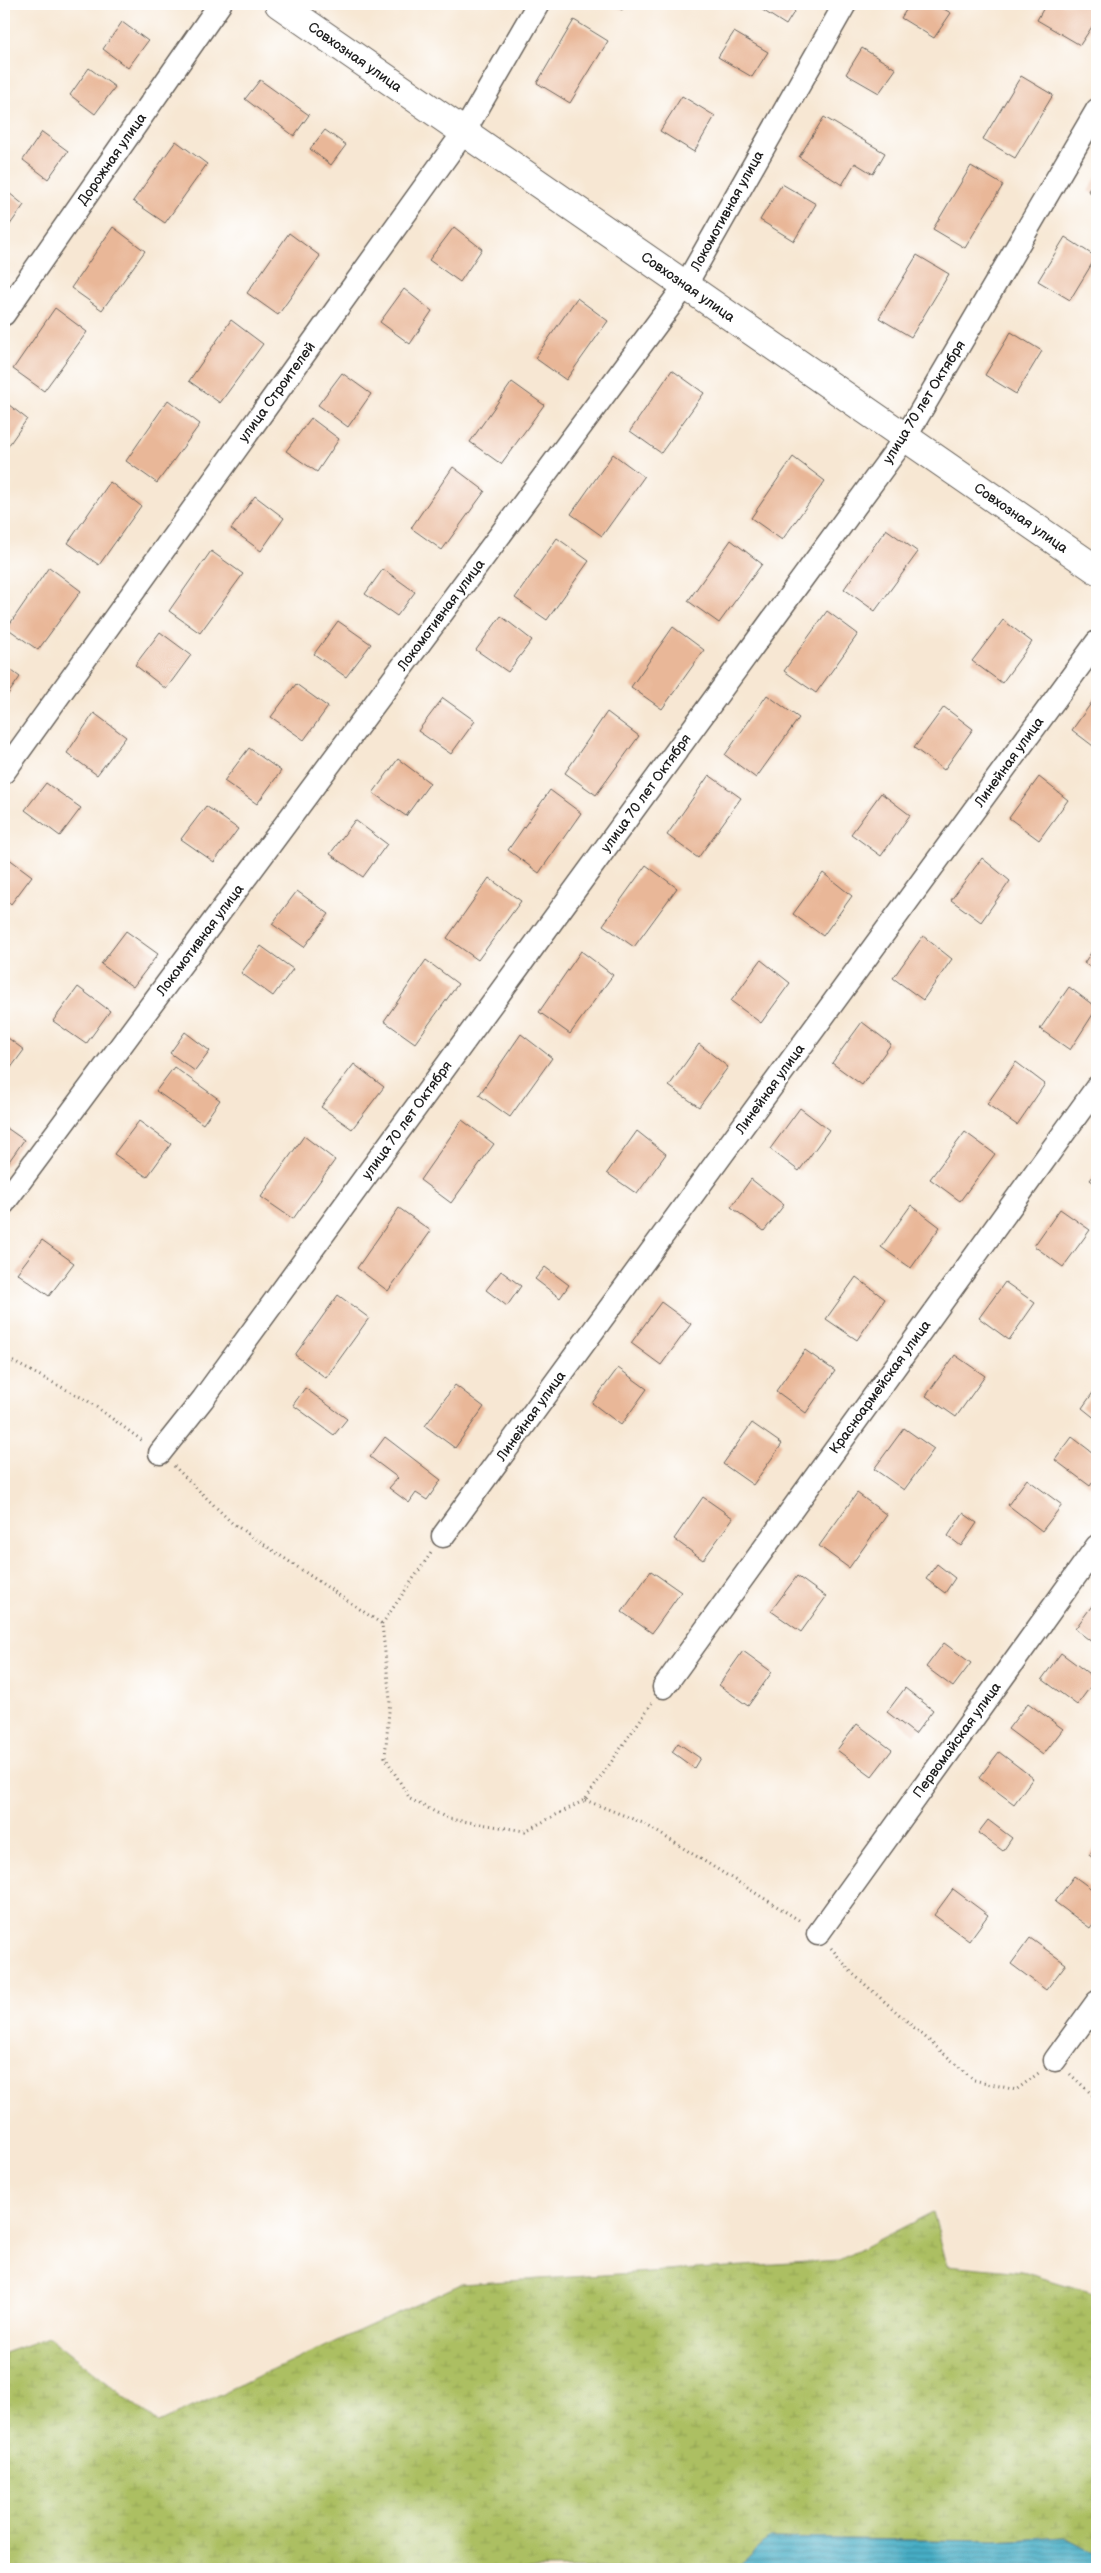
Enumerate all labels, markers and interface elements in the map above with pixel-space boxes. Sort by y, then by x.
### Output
street label: Совхозная улица [305,18,406,96]
street label: Дорожная улица [74,109,150,208]
street label: Локомотивная улица [686,147,768,275]
street label: Совхозная улица [638,248,739,326]
street label: улица 70 лет Октября [879,337,969,467]
street label: улица Строителей [235,339,319,445]
street label: Совхозная улица [971,479,1072,557]
street label: Локомотивная улица [393,555,489,675]
street label: Линейная улица [970,713,1048,811]
street label: улица 70 лет Октября [597,730,695,856]
street label: Локомотивная улица [152,880,248,1000]
street label: Линейная улица [731,1040,809,1138]
street label: улица 70 лет Октября [358,1057,456,1183]
street label: Красноармейская улица [826,1316,935,1457]
street label: Линейная улица [492,1367,570,1465]
street label: Первомайская улица [909,1678,1005,1801]

